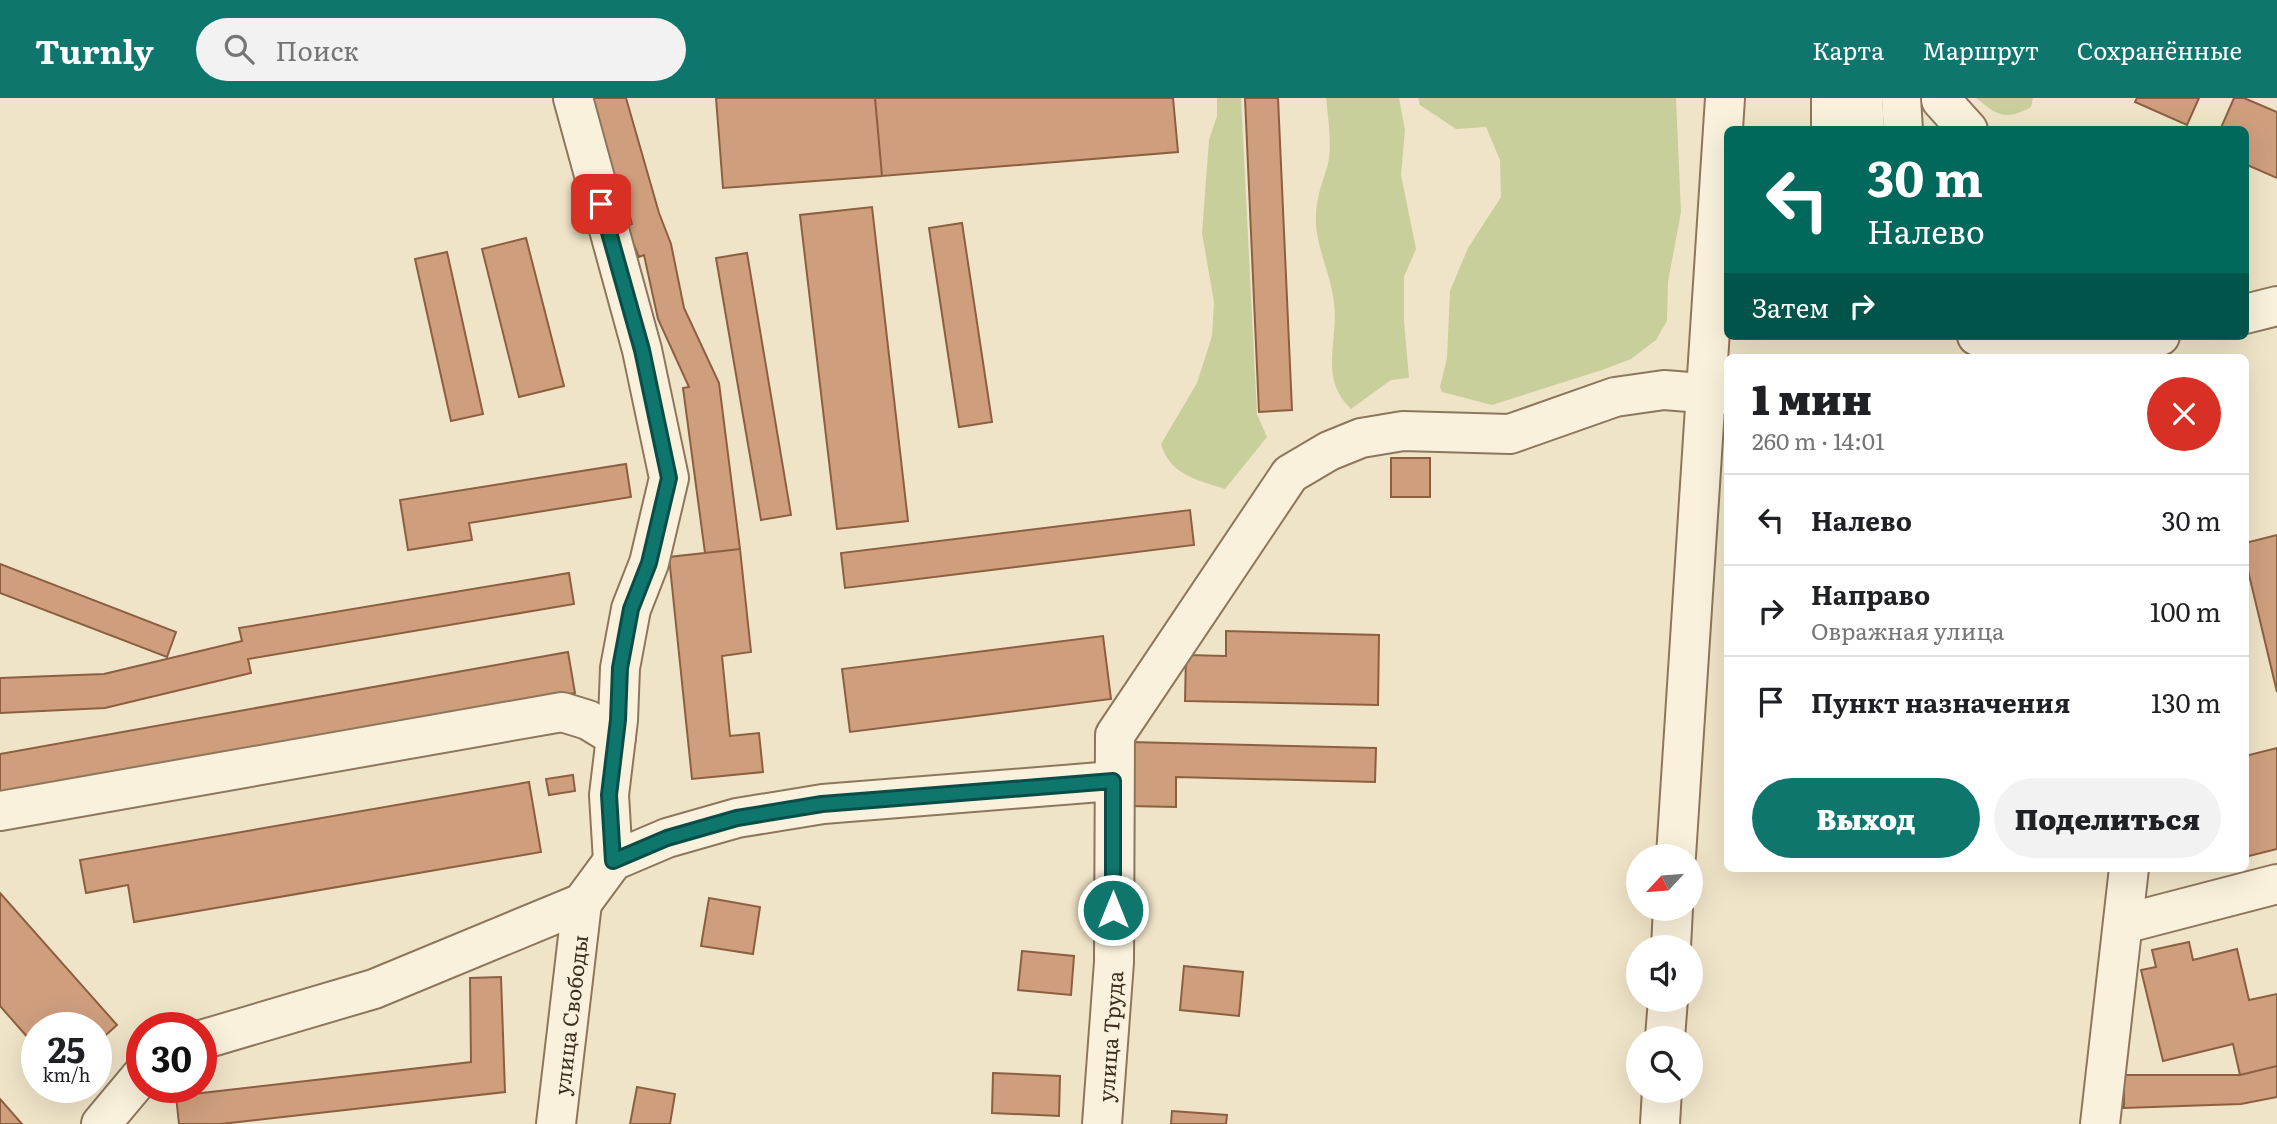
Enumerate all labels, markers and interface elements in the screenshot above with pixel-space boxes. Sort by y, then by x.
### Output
search box [196,18,686,81]
text: Turnly [35,25,154,74]
icon: search [220,30,258,68]
text: Поиск [276,30,359,69]
text: Карта [1812,32,1884,67]
text: Маршрут [1922,32,2039,67]
text: Сохранённые [2077,32,2242,67]
text: 30 m [1867,139,1983,212]
icon: left [1752,154,1843,245]
pin [571,174,631,234]
icon: arrive [582,185,620,223]
text: Налево [1867,206,1985,254]
text: Затем [1752,287,1829,326]
icon: right [1843,287,1881,325]
text: 1 мин [1752,366,1872,428]
button: close [2147,377,2221,451]
text: 260 m · 14:01 [1752,423,1885,457]
text: Налево [1811,500,1912,539]
text: 30 m [2161,500,2221,539]
icon: left [1752,501,1790,539]
text: Направо [1811,574,1930,613]
text: 100 m [2150,591,2221,630]
icon: right [1752,592,1790,630]
text: Овражная улица [1811,613,2004,647]
text: Пункт назначения [1811,682,2070,721]
text: 130 m [2151,682,2221,721]
icon: arrive [1752,683,1790,721]
button: Выход [1752,778,1980,858]
button: Поделиться [1994,778,2221,858]
north arrow [1626,844,1703,920]
map controls [1626,844,1703,1103]
position arrow [1076,873,1150,947]
street label: улица Свободы [544,933,594,1097]
button: sound [1626,935,1703,1012]
street label: улица Труда [1088,969,1129,1103]
speed limit sign: 30 [126,1012,217,1103]
text: 25 [48,1022,85,1074]
button: search [1626,1026,1703,1103]
text: km/h [43,1061,90,1088]

